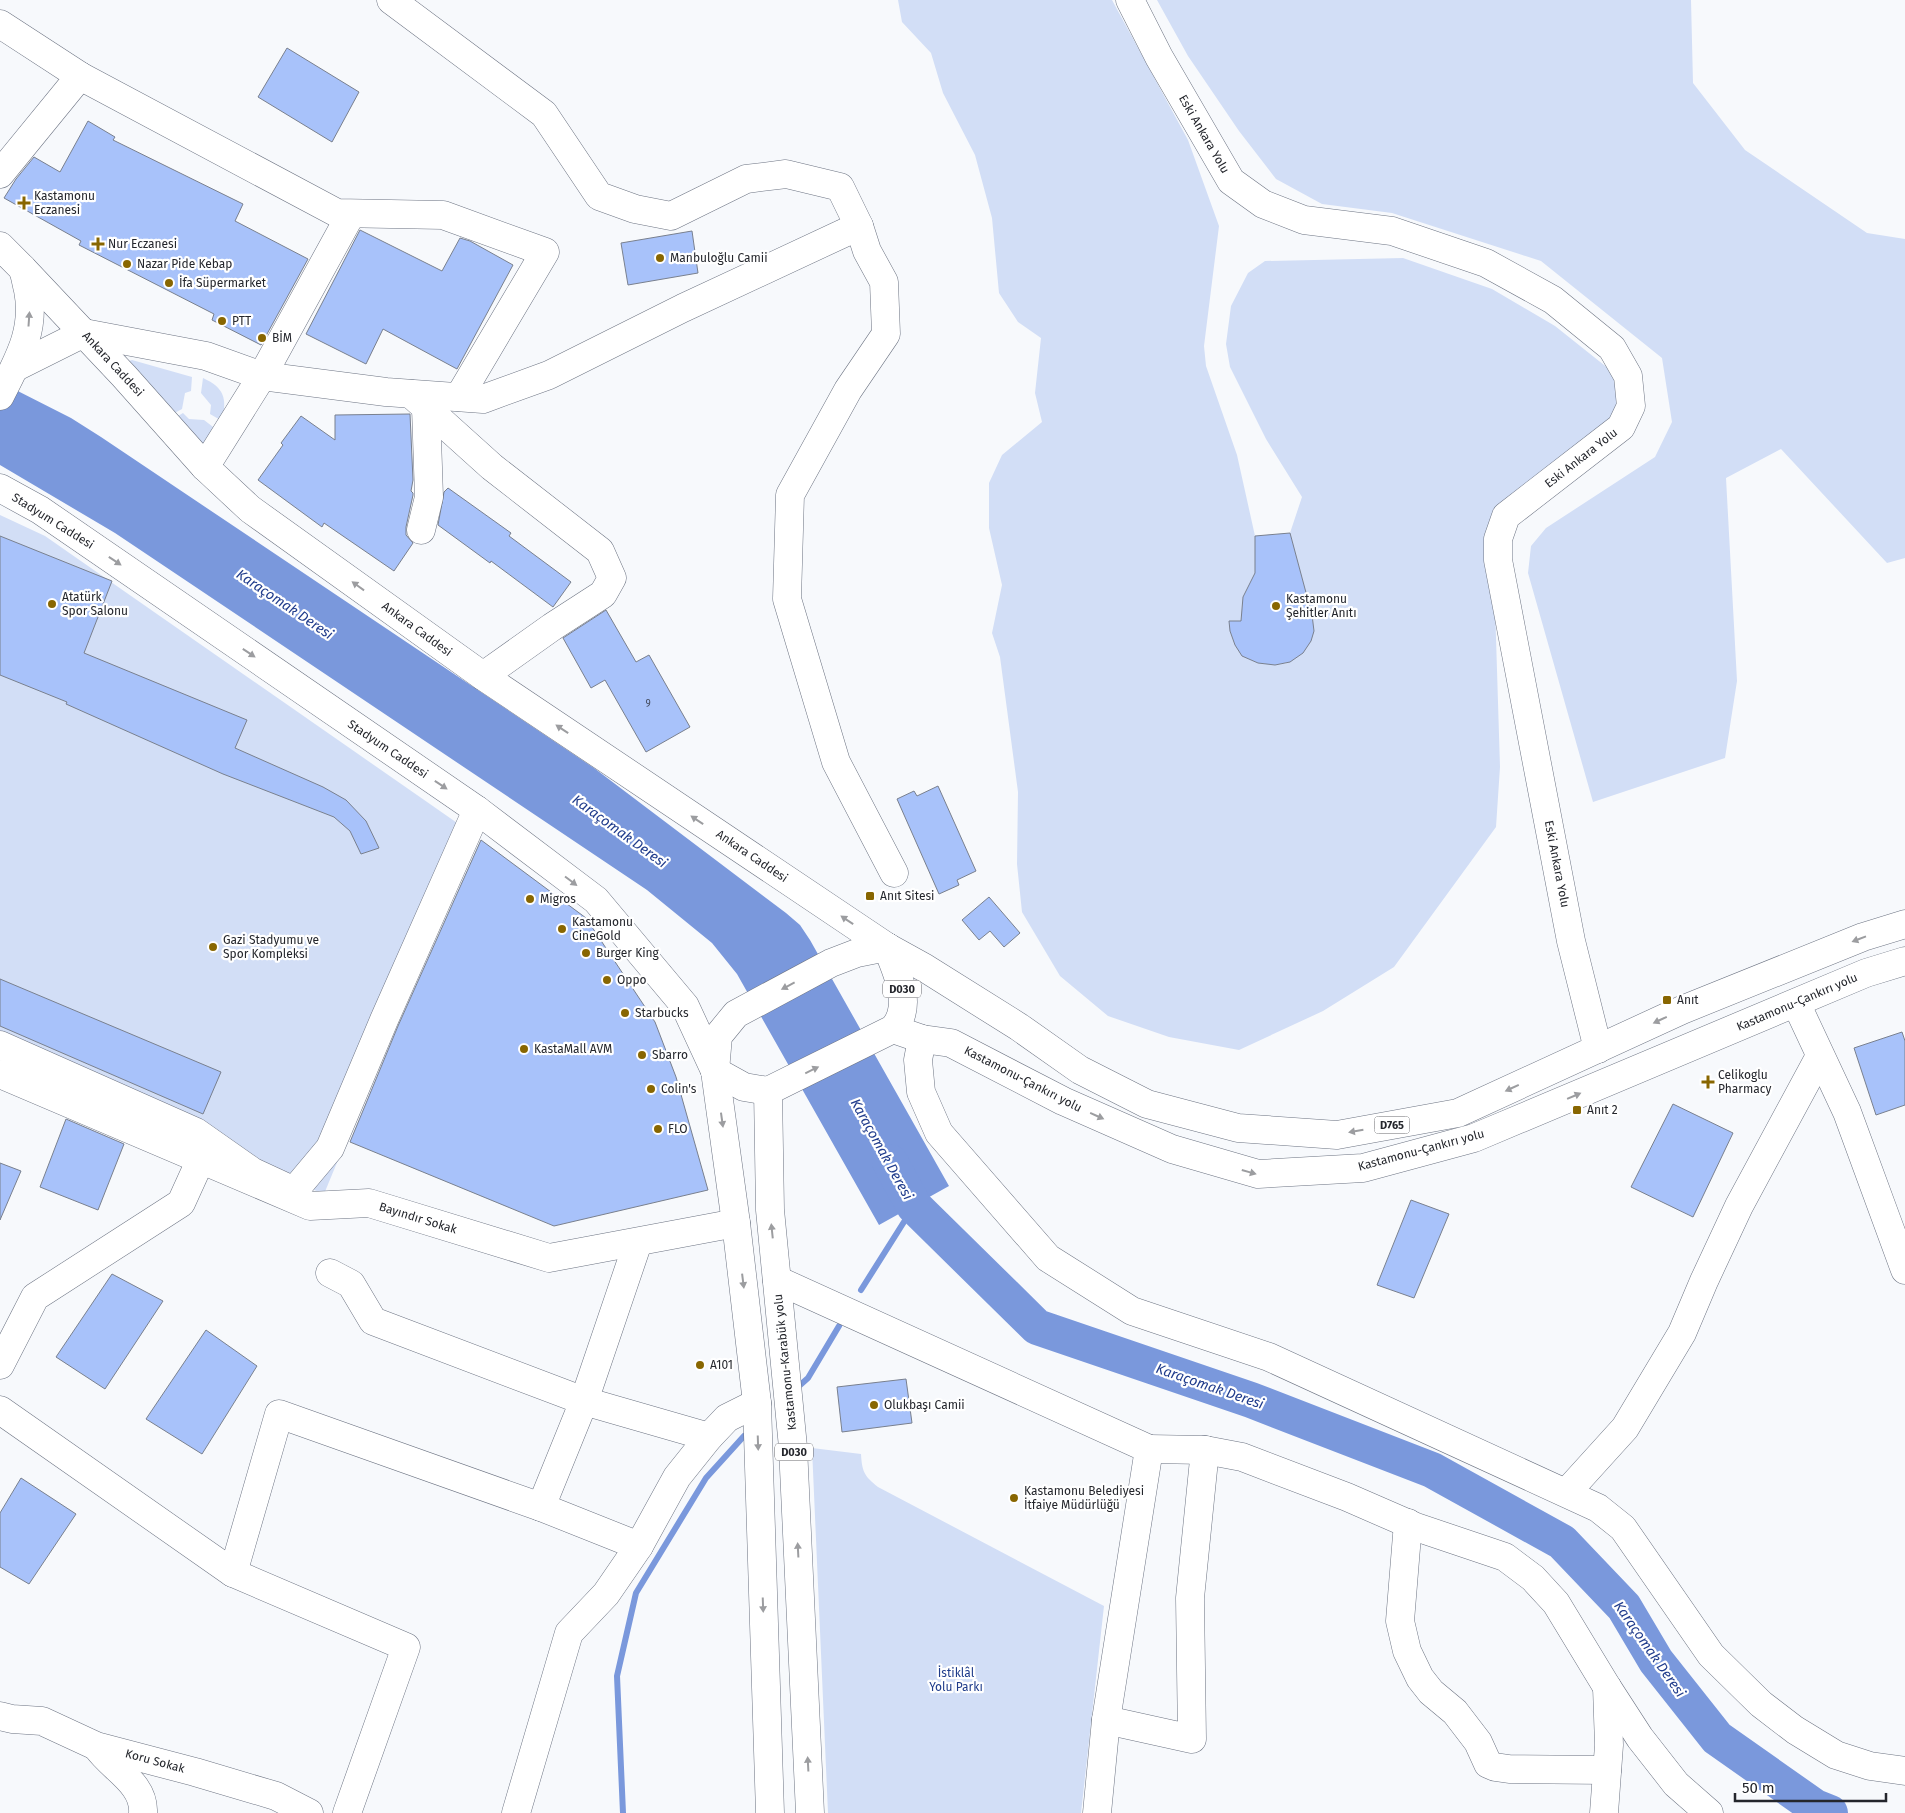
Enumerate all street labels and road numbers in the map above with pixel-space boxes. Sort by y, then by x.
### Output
street label: Eski Ankara Yolu [1176,92,1232,176]
street label: Ankara Caddesi [79,329,147,399]
street label: Eski Ankara Yolu [1542,425,1620,491]
street label: Stadyum Caddesi [9,490,97,552]
street label: Ankara Caddesi [379,599,455,659]
street label: Stadyum Caddesi [345,717,431,781]
street label: Eski Ankara Yolu [1542,819,1572,909]
street label: Ankara Caddesi [714,827,790,885]
street label: Kastamonu-Çankırı yolu [1734,970,1860,1034]
road number: D030 [883,981,921,998]
street label: Kastamonu-Çankırı yolu [962,1043,1084,1115]
road number: D765 [1374,1116,1410,1134]
street label: Kastamonu-Çankırı yolu [1356,1126,1486,1174]
street label: Bayındır Sokak [377,1200,459,1237]
street label: Kastamonu-Karabük yolu [771,1293,799,1431]
road number: D030 [775,1444,813,1460]
street label: Koru Sokak [124,1746,187,1776]

